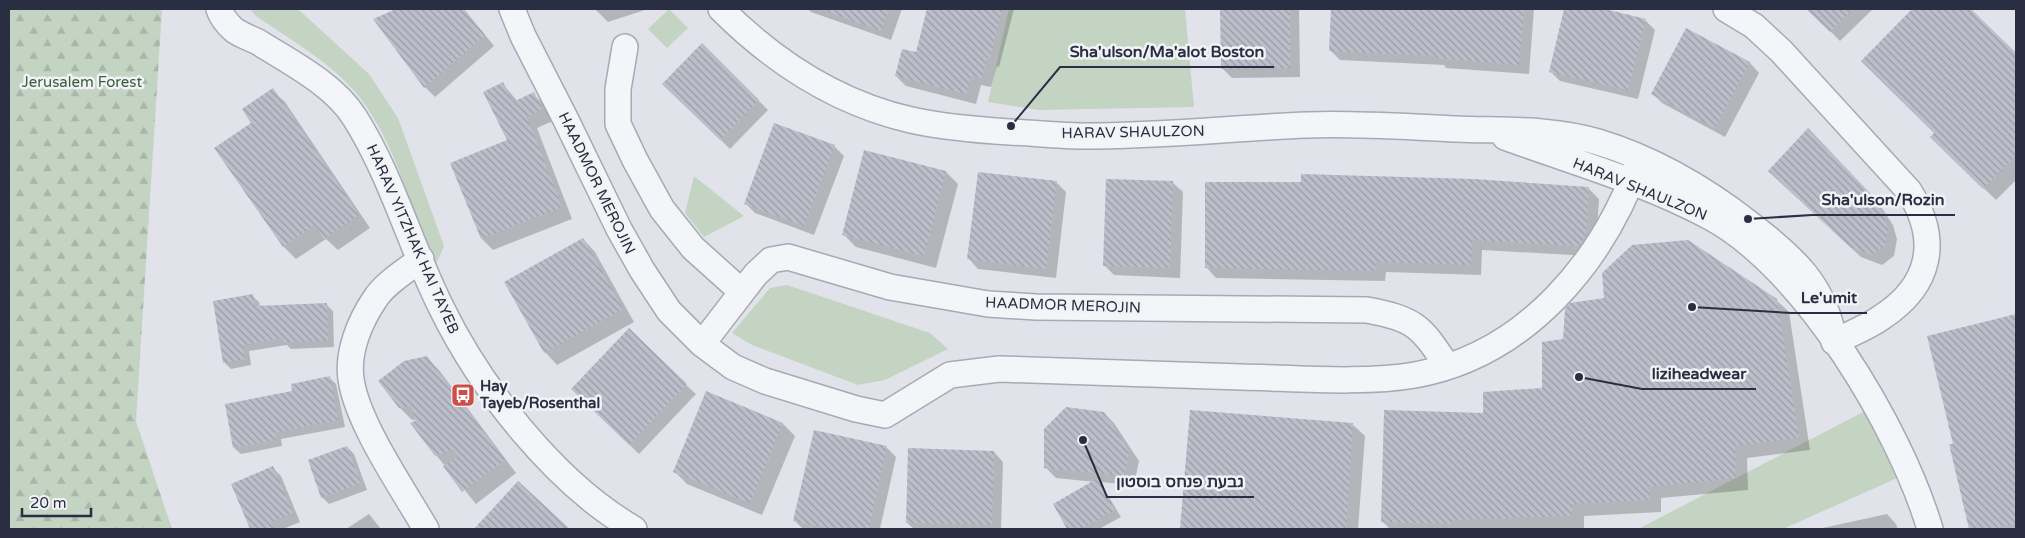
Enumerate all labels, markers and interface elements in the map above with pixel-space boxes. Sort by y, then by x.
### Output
callout: Sha'ulson/Ma'alot Boston [1060,36,1274,67]
text: Sha'ulson/Ma'alot Boston [1070,42,1264,62]
park label: Jerusalem Forest [22,73,142,91]
street label: HAADMOR MEROJIN [555,109,639,257]
street label: HARAV SHAULZON [1061,122,1205,142]
street label: HARAV YITZHAK HAI TAYEB [363,141,463,337]
street label: HARAV SHAULZON [1570,154,1710,224]
callout: Sha'ulson/Rozin [1812,184,1955,215]
text: Sha'ulson/Rozin [1822,190,1944,210]
callout: Le'umit [1791,282,1867,313]
text: Le'umit [1801,288,1858,308]
street label: HAADMOR MEROJIN [985,293,1141,317]
callout: liziheadwear [1642,358,1756,389]
text: liziheadwear [1652,364,1747,384]
place label: Hay Tayeb/Rosenthal [479,377,600,413]
bus stop icon: Hay Tayeb/Rosenthal [450,382,476,408]
callout: גבעת פנחס בוסטון [1107,466,1254,497]
text: גבעת פנחס בוסטון [1116,472,1244,492]
scale bar [22,486,91,518]
text: 20 m [30,494,67,512]

